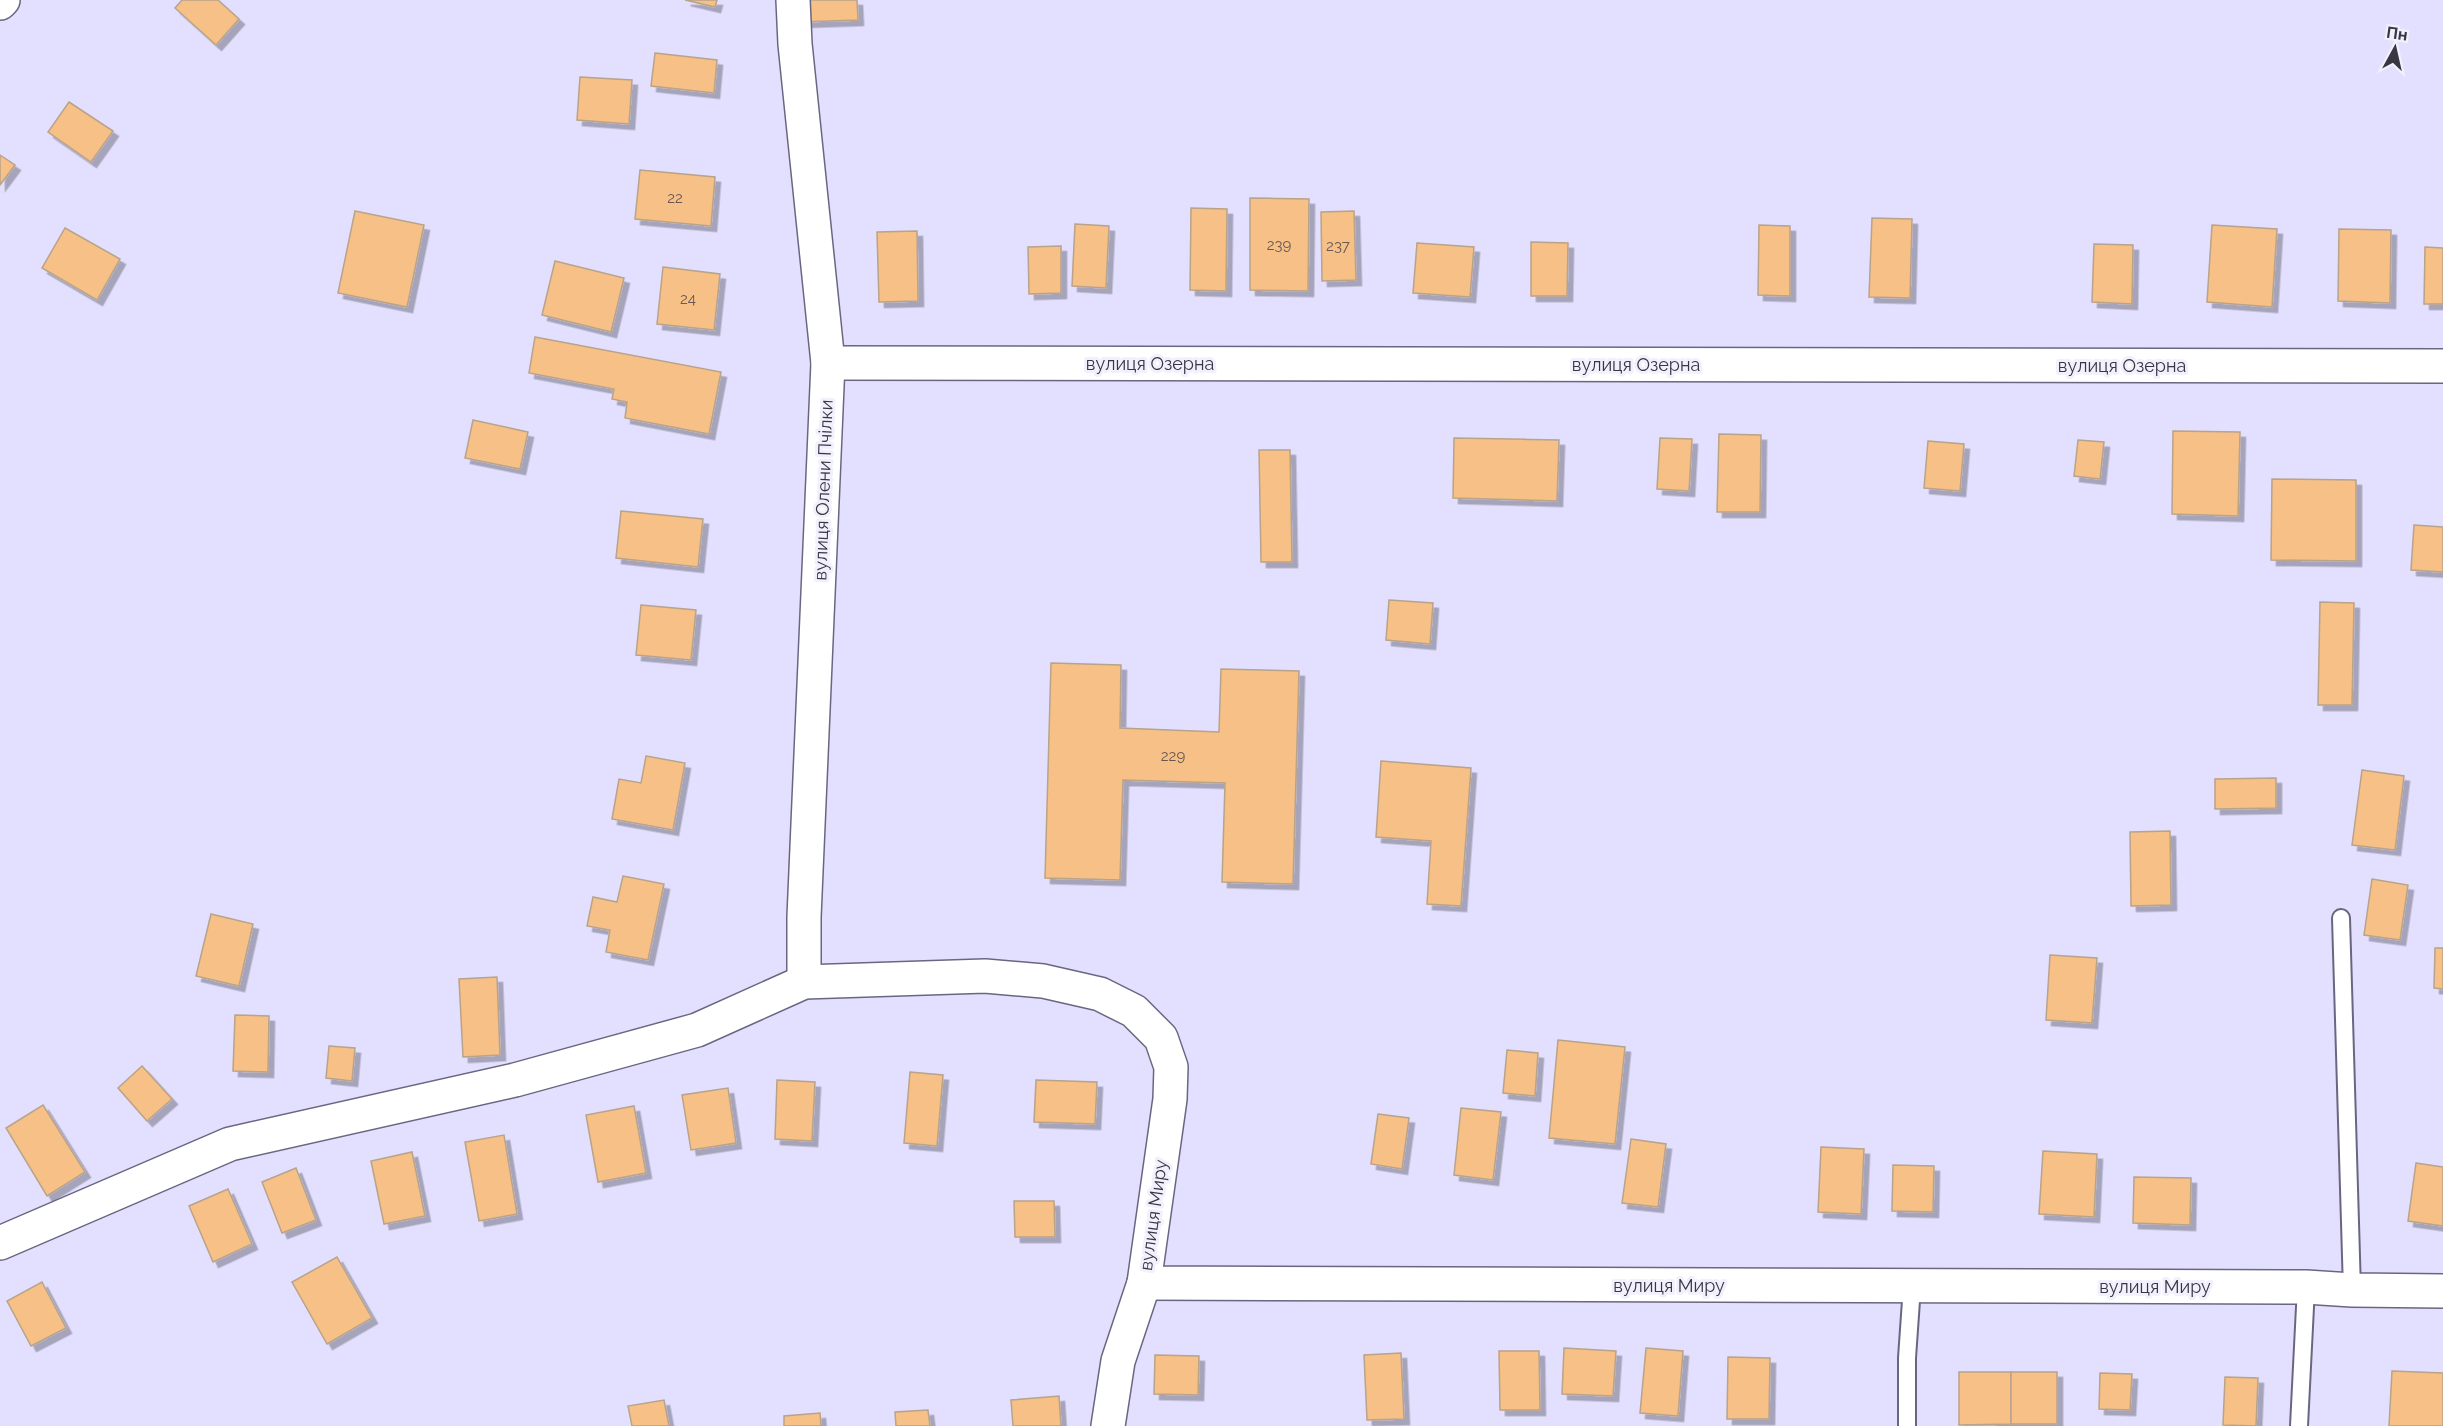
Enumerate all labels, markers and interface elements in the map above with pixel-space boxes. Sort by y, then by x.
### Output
north arrow [2365,18,2425,78]
text: Пн [2385,23,2409,45]
house number: 22 [667,189,683,207]
house number: 239 [1267,236,1292,254]
house number: 237 [1326,237,1350,255]
house number: 24 [680,290,696,308]
street label: вулиця Озерна [1086,353,1214,374]
street label: вулиця Озерна [1572,354,1700,375]
street label: вулиця Озерна [2058,355,2186,376]
street label: вулиця Олени Пчілки [809,399,837,581]
house number: 229 [1161,747,1185,765]
street label: вулиця Миру [1135,1158,1171,1272]
street label: вулиця Миру [1613,1275,1725,1296]
street label: вулиця Миру [2099,1276,2211,1297]

